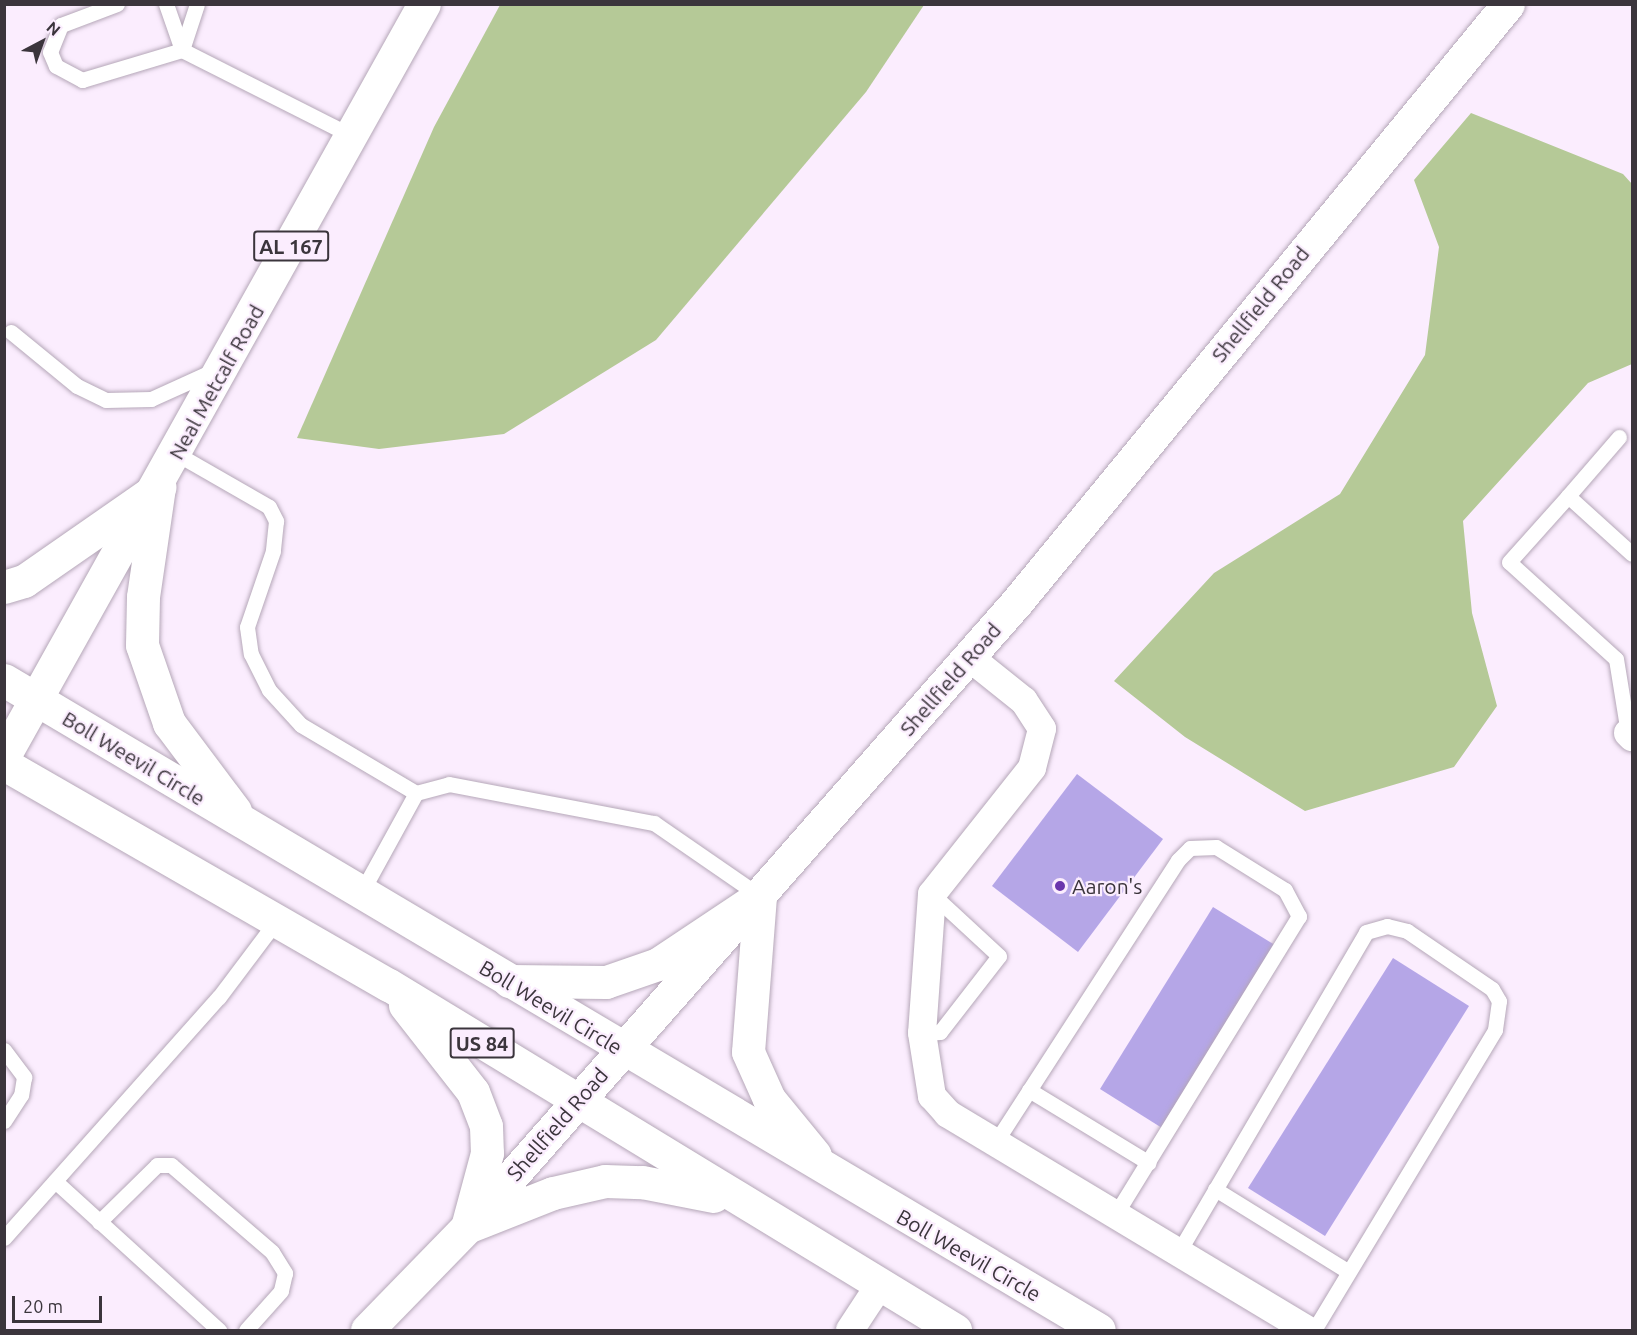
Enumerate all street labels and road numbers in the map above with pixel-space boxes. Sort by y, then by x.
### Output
road number: AL 167 [252,229,330,263]
street label: Shellfield Road [1206,241,1314,367]
street label: Neal Metcalf Road [163,300,269,464]
street label: Shellfield Road [894,617,1006,741]
street label: Boll Weevil Circle [58,705,210,811]
street label: Boll Weevil Circle [475,954,627,1060]
road number: US 84 [449,1026,515,1060]
street label: Shellfield Road [501,1062,613,1186]
street label: Boll Weevil Circle [892,1204,1046,1306]

